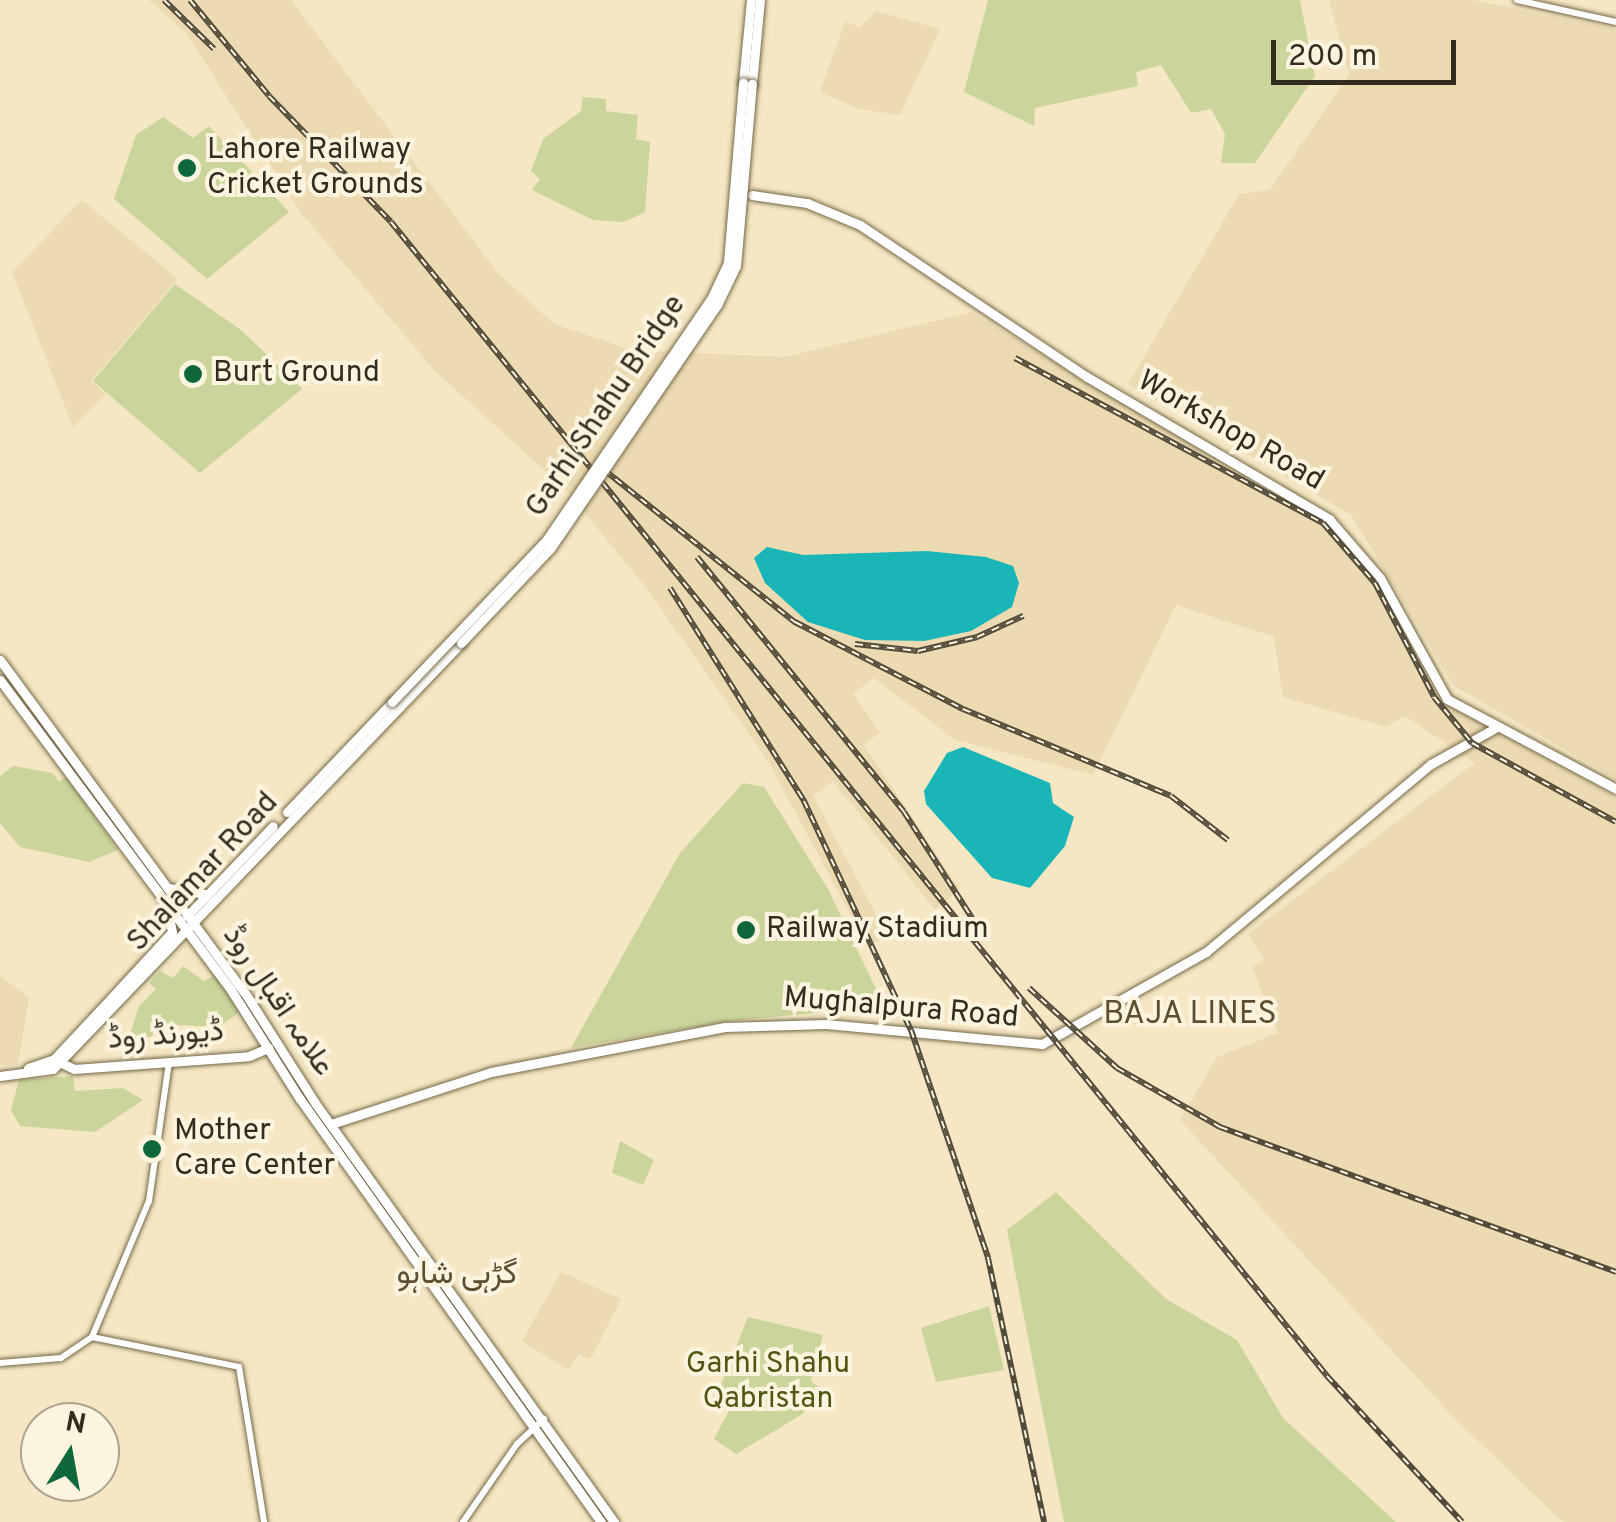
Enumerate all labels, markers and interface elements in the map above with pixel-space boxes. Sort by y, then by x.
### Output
scale bar [1276,20,1461,82]
text: 200 m [1288,39,1377,76]
place label: Lahore Railway Cricket Grounds [207,133,423,204]
marker: Lahore Railway Cricket Grounds [176,157,198,179]
street label: Garhi Shahu Bridge [519,289,695,525]
place label: Burt Ground [213,356,380,392]
marker: Burt Ground [182,363,204,385]
street label: Workshop Road [1130,364,1330,500]
street label: Shalamar Road [121,786,287,960]
place label: Railway Stadium [766,912,989,948]
marker: Railway Stadium [735,919,757,941]
street label: علامہ اقبال روڈ [214,920,340,1084]
street label: Mughalpura Road [782,981,1020,1037]
district label: BAJA LINES [1090,996,1290,1034]
street label: ڈیورنڈ روڈ [107,1015,225,1059]
place label: Mother Care Center [174,1114,335,1184]
marker: Mother Care Center [139,1136,165,1162]
district label: گڑہی شاہو [397,1256,517,1294]
park label: Garhi Shahu Qabristan [686,1347,850,1418]
north arrow [20,1402,120,1502]
text: N [62,1405,89,1444]

